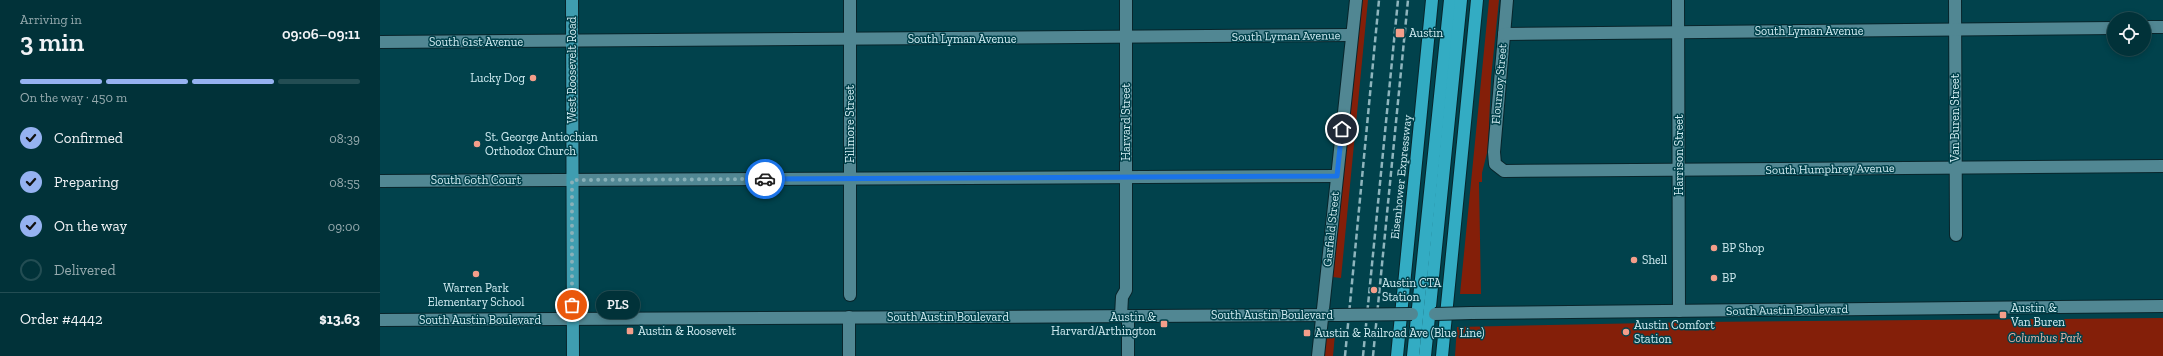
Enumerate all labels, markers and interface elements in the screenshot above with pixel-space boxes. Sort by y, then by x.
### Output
text: Arriving in [20,12,82,27]
map controls [2107,12,2151,56]
button: locate [2107,12,2151,56]
street label: West Roosevelt Road [565,16,579,123]
street label: South Lyman Avenue [1755,24,1864,38]
text: 09:06–09:11 [282,25,360,43]
text: 3 min [20,26,84,58]
place label: Austin [1409,26,1443,40]
marker: Austin [1394,27,1406,39]
street label: South Lyman Avenue [1232,28,1341,44]
street label: South Lyman Avenue [908,32,1017,46]
street label: South 61st Avenue [429,35,523,49]
street label: Flournoy Street [1489,43,1510,125]
place label: Lucky Dog [470,71,525,85]
marker: Lucky Dog [528,73,538,83]
street label: Van Buren Street [1948,73,1962,163]
street label: Harvard Street [1119,83,1133,161]
street label: Fillmore Street [843,84,857,163]
text: On the way · 450 m [20,90,127,105]
pin [1325,112,1359,146]
street label: Eisenhower Expressway [1387,113,1415,240]
street label: Harrison Street [1672,114,1686,195]
icon: home [1331,118,1353,140]
icon: check [20,127,42,149]
text: Confirmed [54,129,123,147]
place label: St. George Antiochian Orthodox Church [485,130,598,158]
text: 08:39 [329,131,360,146]
marker: St. George Antiochian Orthodox Church [472,139,482,149]
courier [745,159,785,199]
street label: South Humphrey Avenue [1765,161,1895,177]
icon: car [754,168,776,190]
icon: check [20,171,42,193]
text: Preparing [54,173,119,191]
street label: South 60th Court [431,173,522,187]
text: 08:55 [329,175,360,190]
street label: Garfield Street [1320,190,1342,267]
icon: check [20,215,42,237]
text: On the way [54,217,127,235]
text: 09:00 [328,219,360,234]
place label: BP Shop [1722,241,1765,255]
marker: BP Shop [1709,243,1719,253]
place label: Shell [1642,253,1667,267]
marker: Shell [1629,255,1639,265]
text: Delivered [54,261,116,279]
marker: Warren Park Elementary School [471,269,481,279]
place label: BP [1722,271,1736,285]
marker: BP [1709,273,1719,283]
place label: Austin CTA Station [1382,276,1442,304]
place label: Warren Park Elementary School [428,281,524,309]
marker: Austin CTA Station [1369,285,1379,295]
pin [555,288,589,322]
callout: PLS [596,291,640,319]
icon: bag [561,294,583,316]
text: PLS [607,297,629,312]
place label: Austin & Van Buren [2010,301,2065,329]
street label: South Austin Boulevard [1726,302,1848,318]
street label: South Austin Boulevard [1211,308,1333,322]
text: Order #4442 [20,310,103,328]
text: $13.63 [319,310,360,328]
street label: South Austin Boulevard [887,310,1009,324]
place label: Austin & Harvard/Arthington [1051,310,1156,338]
marker: Austin & Van Buren [1998,310,2008,320]
street label: South Austin Boulevard [419,313,541,327]
place label: Austin Comfort Station [1634,318,1715,346]
marker: Austin & Harvard/Arthington [1159,319,1169,329]
place label: Austin & Roosevelt [638,324,736,338]
marker: Austin & Roosevelt [625,326,635,336]
place label: Austin & Railroad Ave (Blue Line) [1315,326,1485,340]
marker: Austin Comfort Station [1621,327,1631,337]
marker: Austin & Railroad Ave (Blue Line) [1302,328,1312,338]
park label: Columbus Park [2008,331,2083,345]

